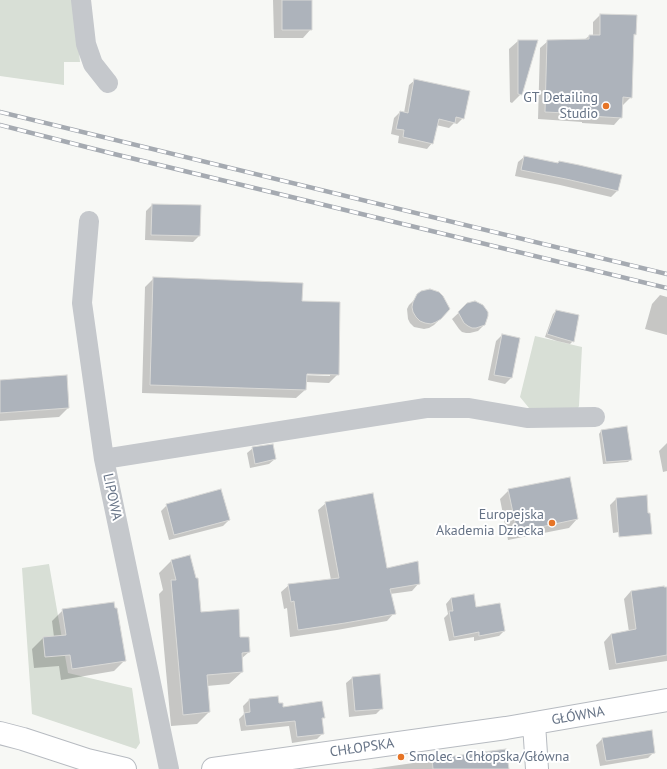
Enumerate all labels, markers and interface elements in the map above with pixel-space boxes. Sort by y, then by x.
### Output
place label: GT Detailing Studio [523,90,598,122]
marker: GT Detailing Studio [601,101,611,111]
street label: LIPOWA [99,472,125,522]
place label: Europejska Akademia Dziecka [436,507,544,540]
marker: Europejska Akademia Dziecka [547,518,557,528]
street label: GŁÓWNA [550,703,606,729]
street label: CHŁOPSKA [329,735,395,761]
place label: Smolec - Chłopska/Główna [409,749,569,765]
marker: Smolec - Chłopska/Główna [396,752,406,762]

